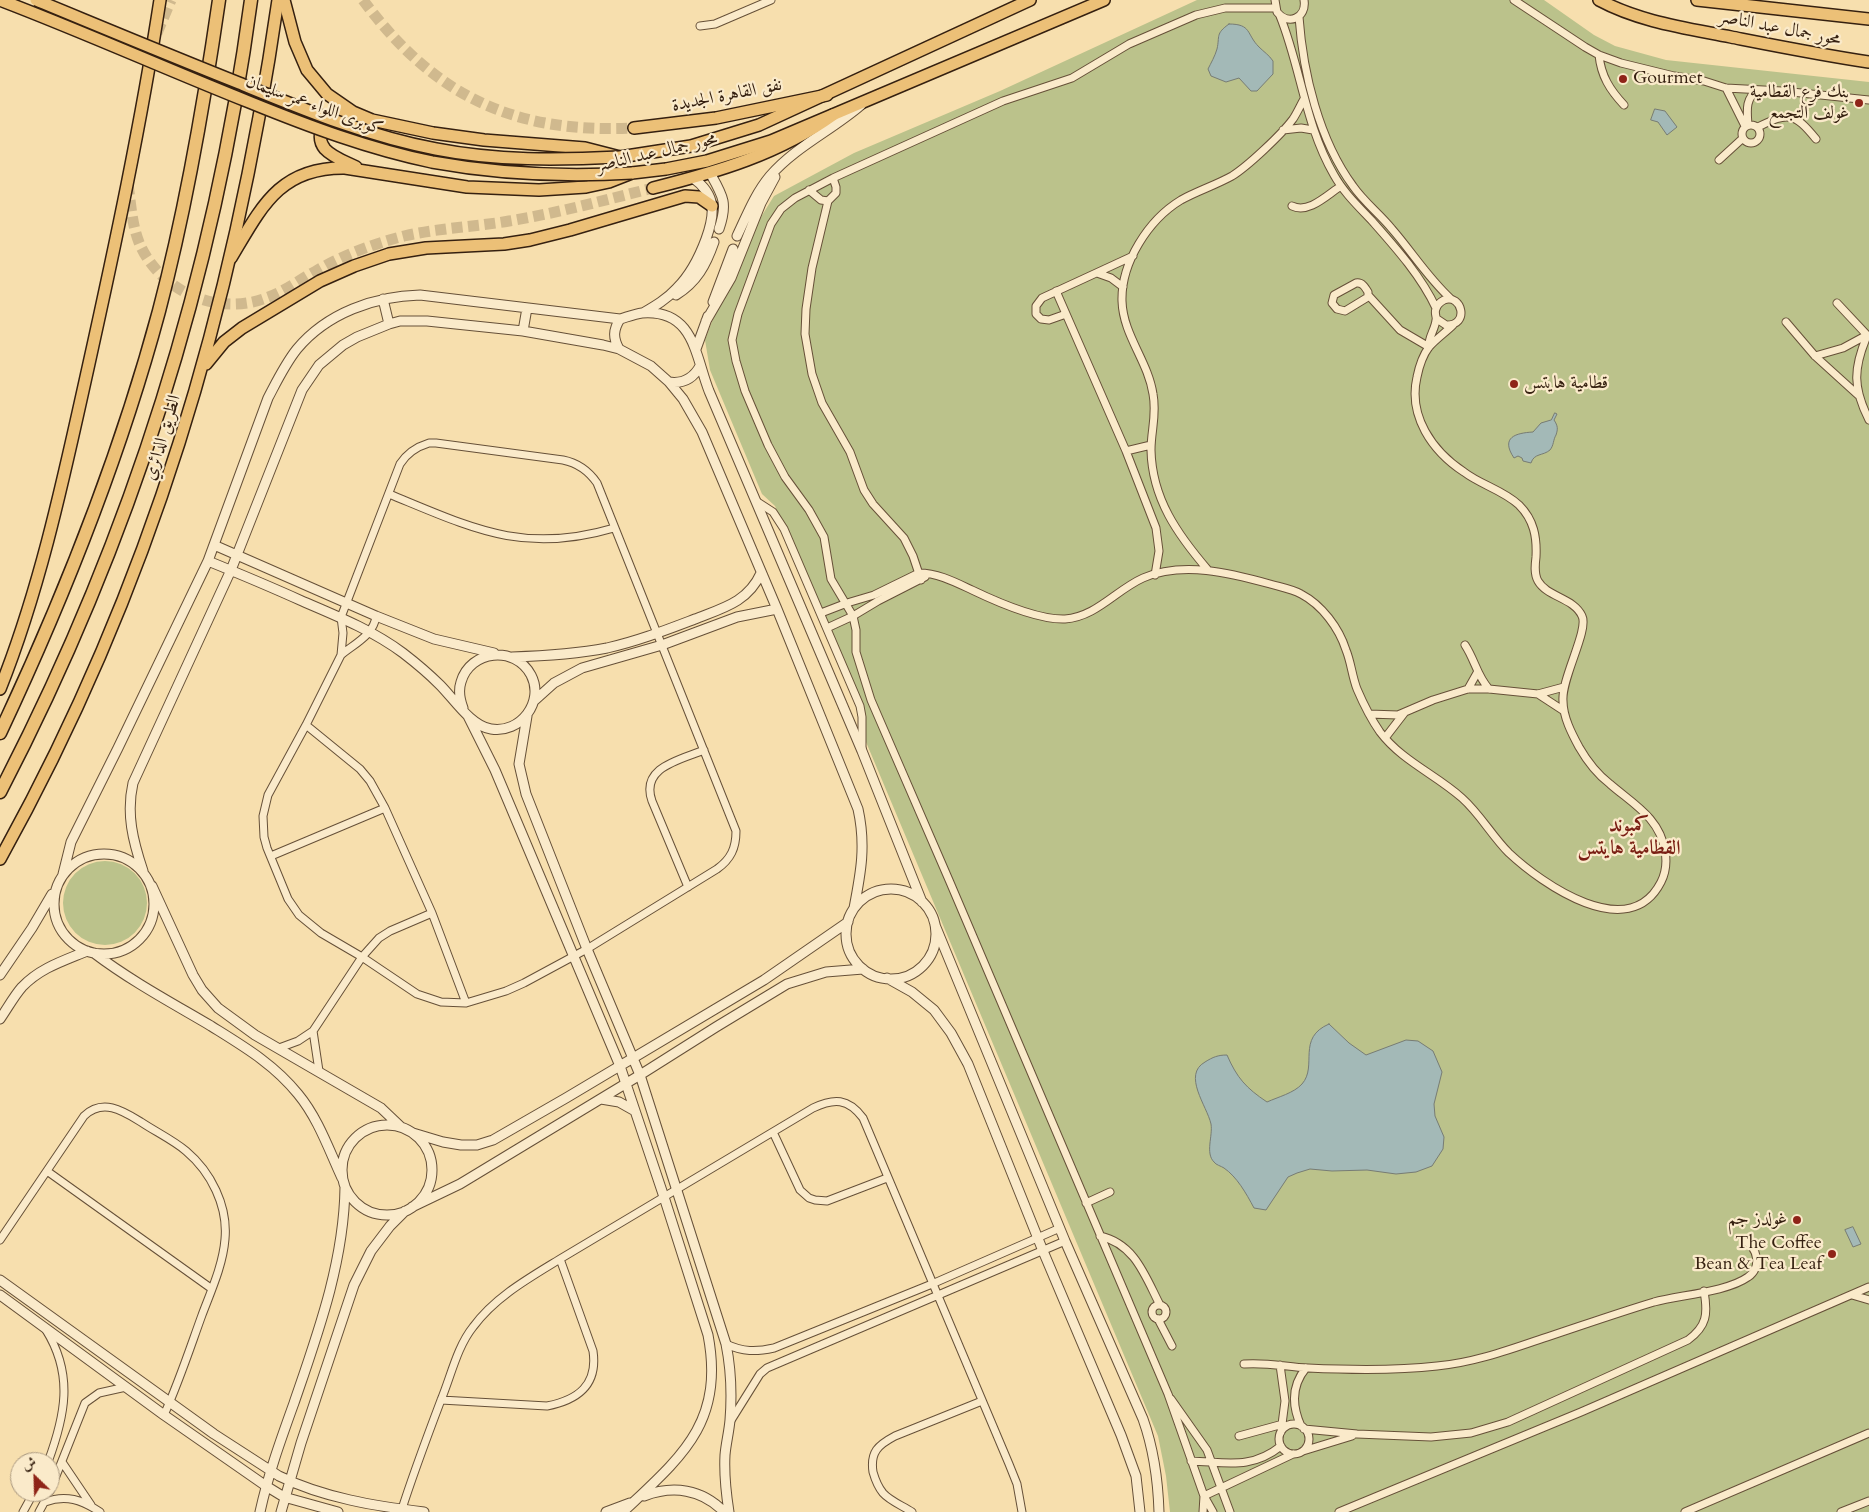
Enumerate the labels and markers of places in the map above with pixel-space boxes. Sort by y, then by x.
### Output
place label: Gourmet [1633,68,1703,90]
marker: Gourmet [1617,73,1629,85]
place label: بنك فرع القطامية غولف التجمع [1750,82,1849,125]
marker: بنك فرع القطامية غولف التجمع [1853,97,1865,109]
place label: قطامية هايتس [1524,373,1608,395]
marker: قطامية هايتس [1508,378,1520,390]
place label: غولدز جم [1728,1209,1787,1231]
marker: غولدز جم [1791,1214,1803,1226]
place label: The Coffee Bean & Tea Leaf [1694,1233,1822,1276]
marker: The Coffee Bean & Tea Leaf [1826,1248,1838,1260]

